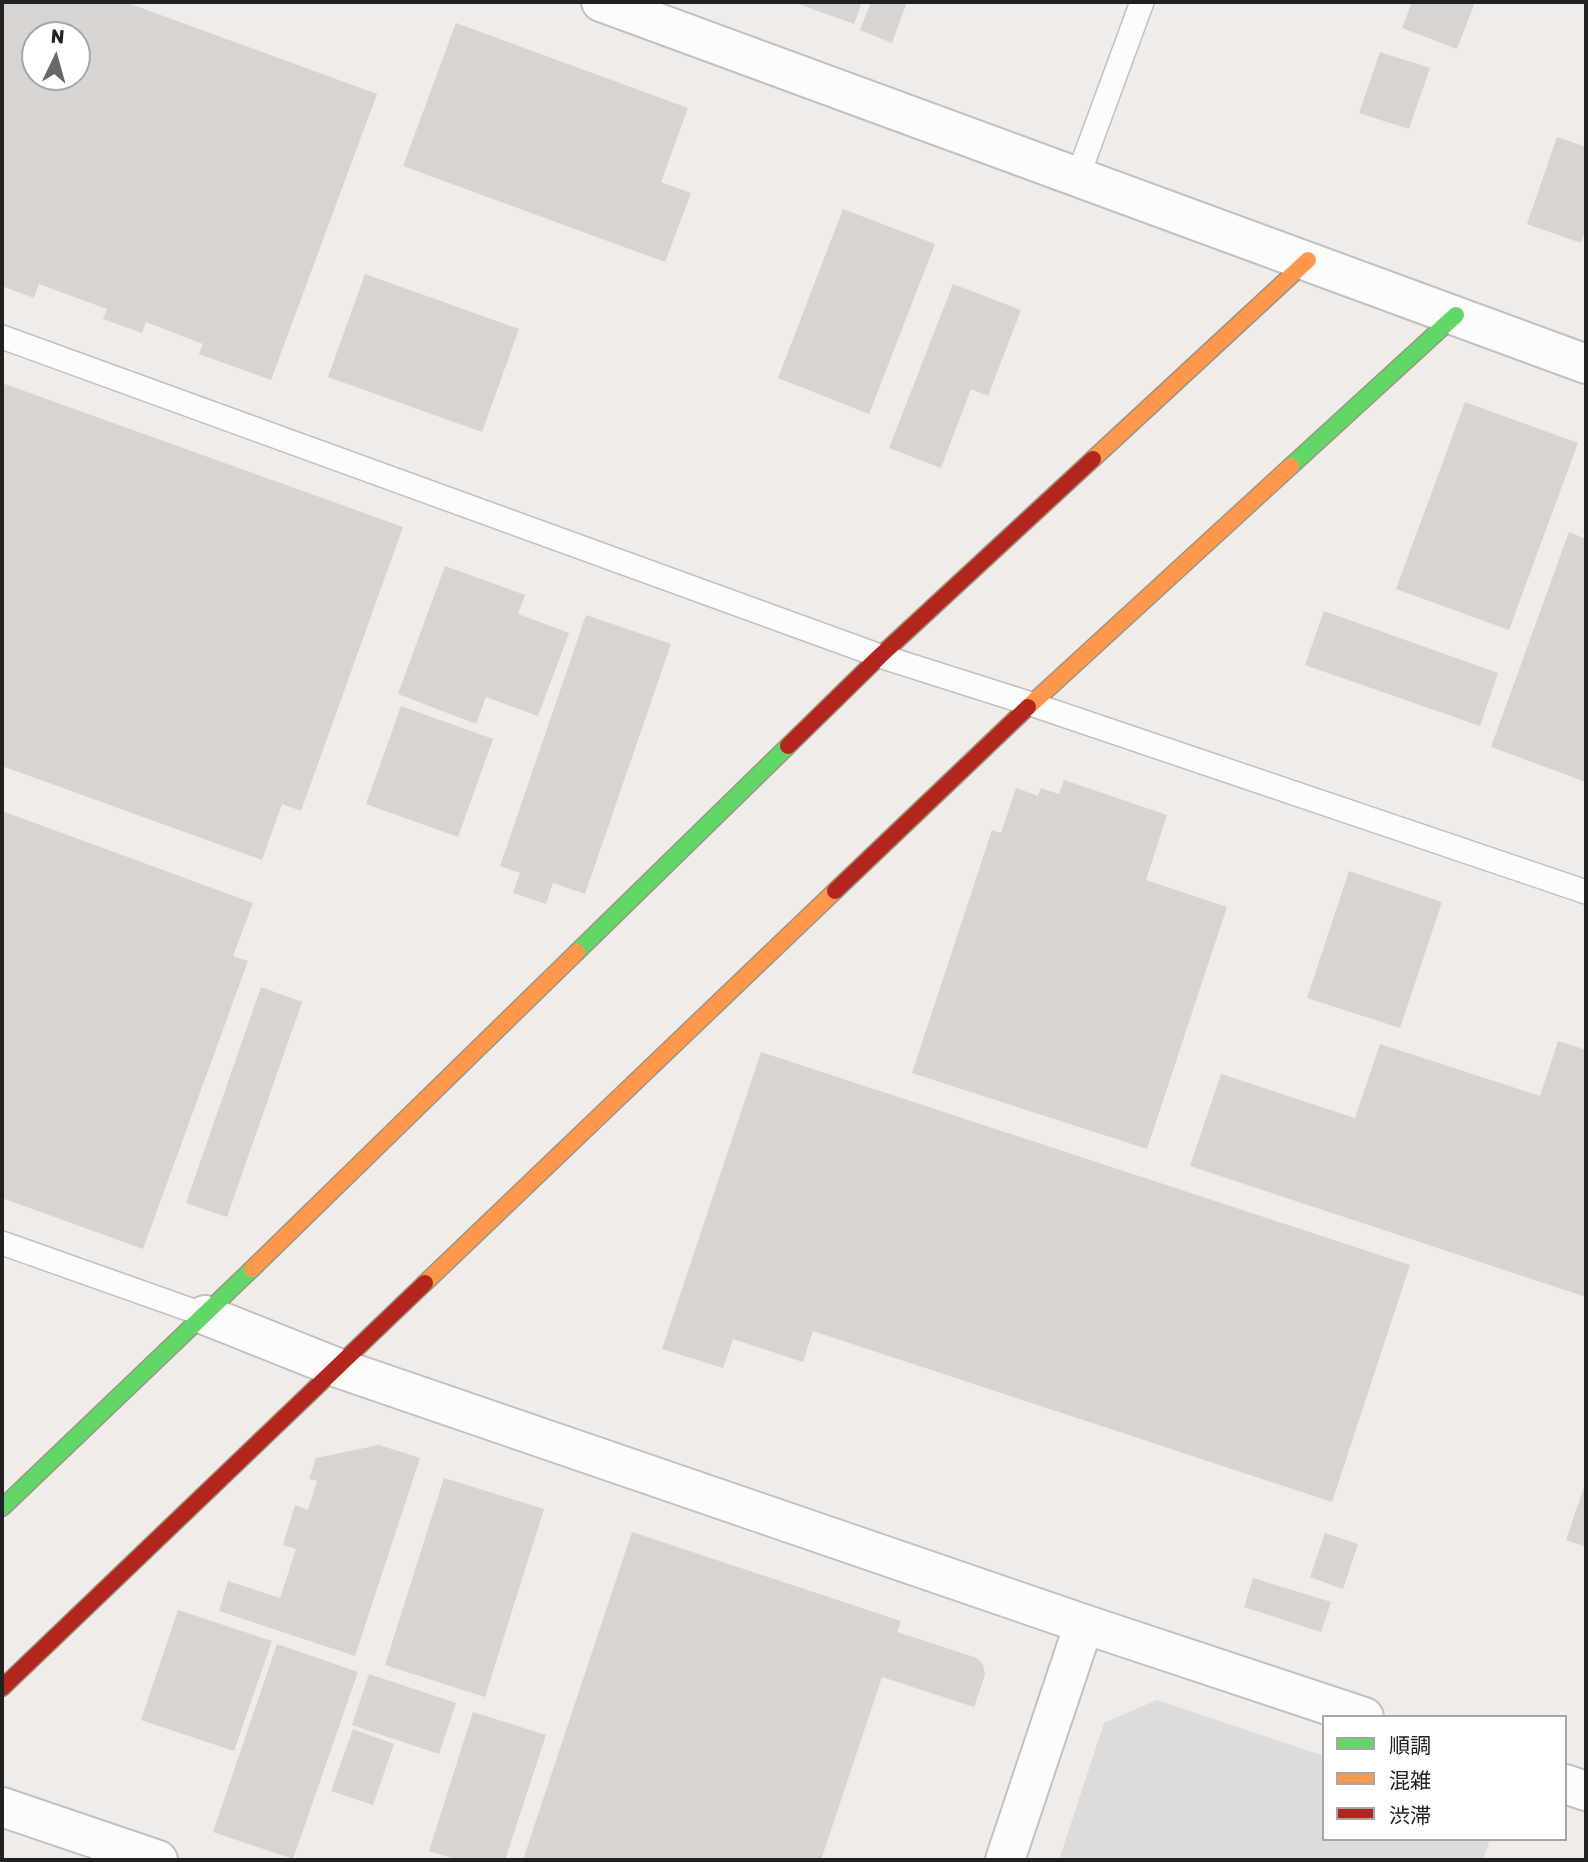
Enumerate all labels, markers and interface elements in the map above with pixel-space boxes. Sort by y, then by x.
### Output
north arrow [21,21,91,91]
text: N [50,25,66,49]
legend [1322,1715,1567,1841]
text: 順調 [1389,1733,1431,1758]
text: 混雑 [1389,1768,1431,1793]
text: 渋滞 [1389,1803,1431,1828]

